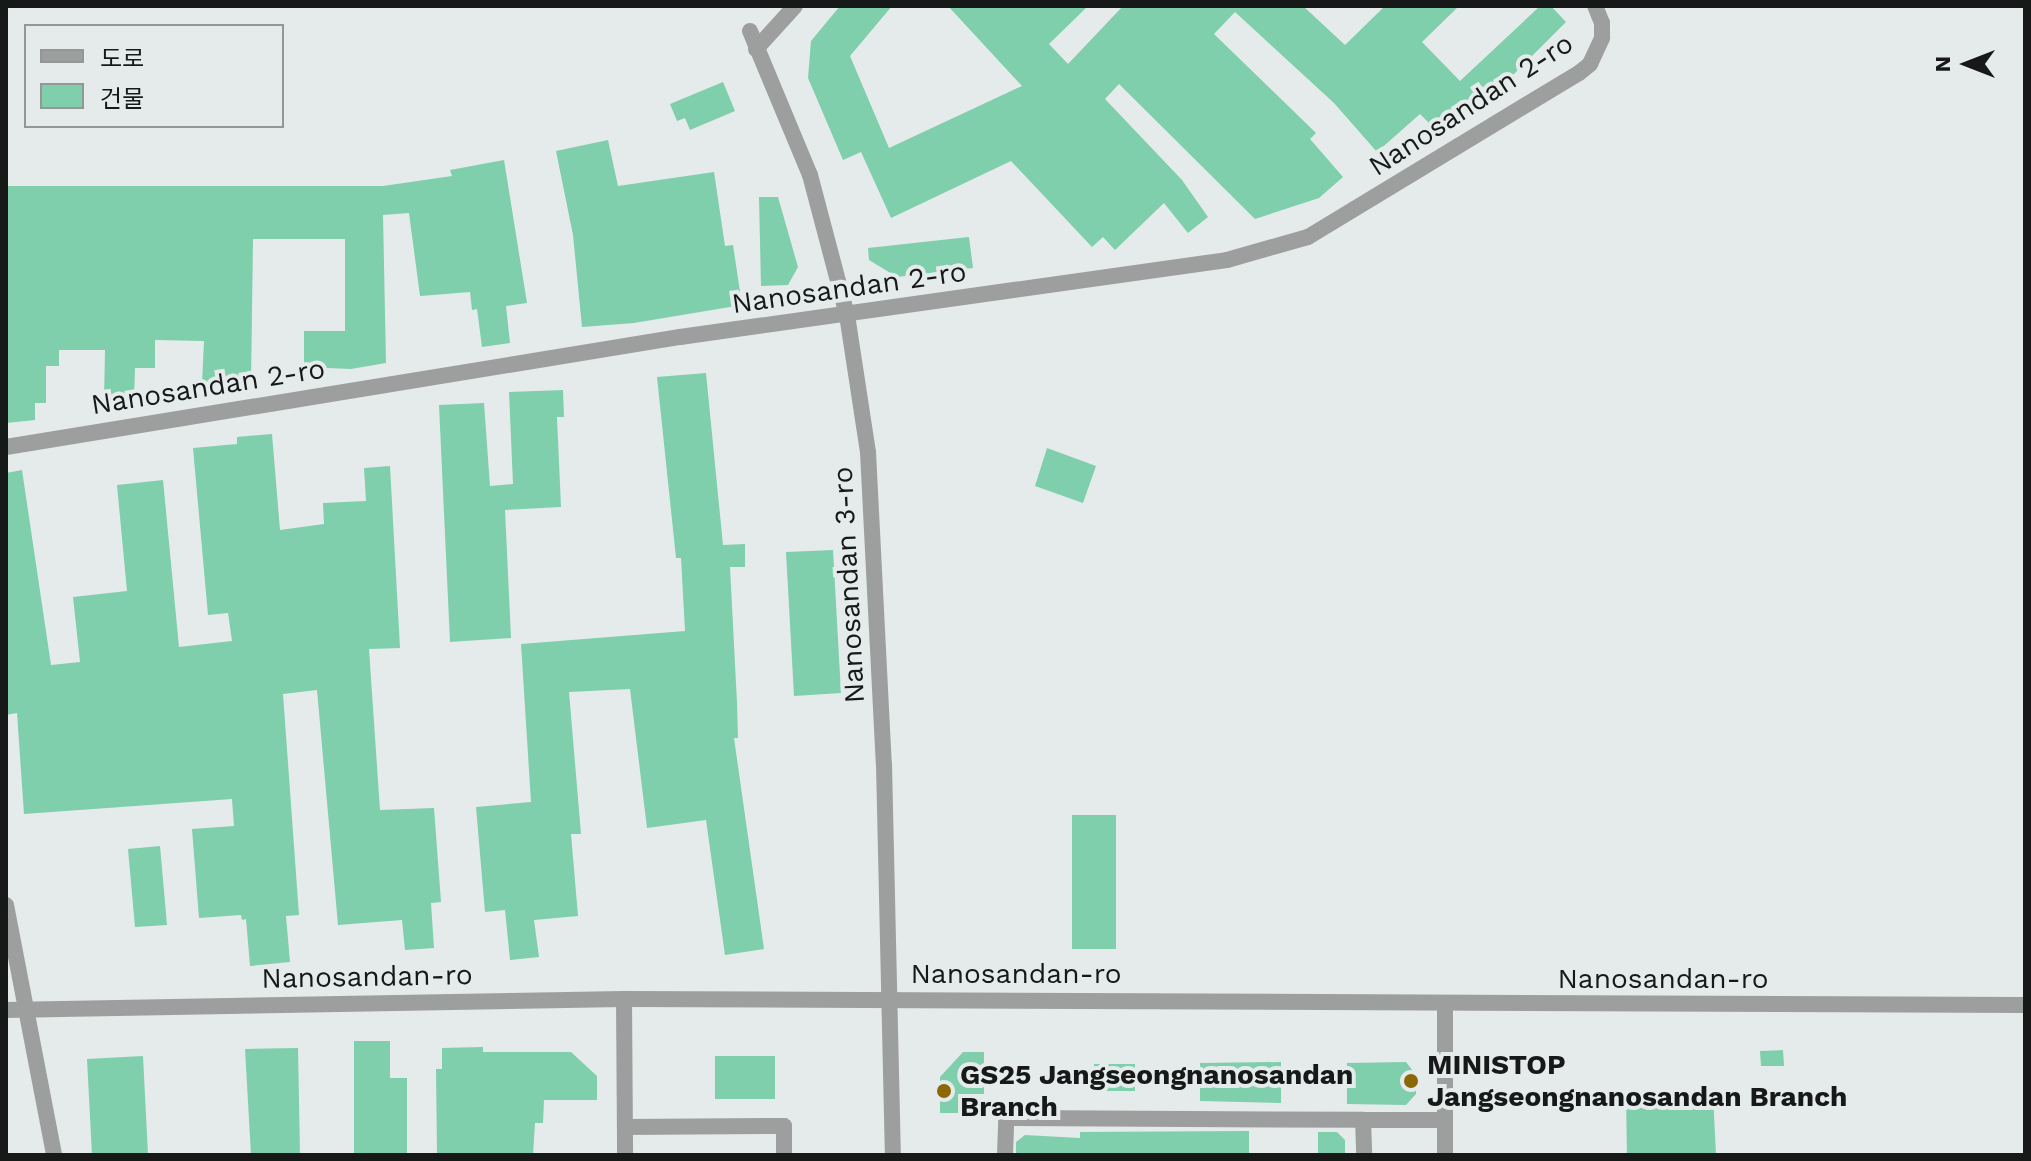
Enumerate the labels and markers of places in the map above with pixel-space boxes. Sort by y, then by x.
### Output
place label: MINISTOP Jangseongnanosandan Branch [1427,1048,1847,1114]
place label: GS25 Jangseongnanosandan Branch [960,1058,1354,1124]
marker: MINISTOP Jangseongnanosandan Branch [1402,1072,1420,1090]
marker: GS25 Jangseongnanosandan Branch [935,1082,953,1100]

